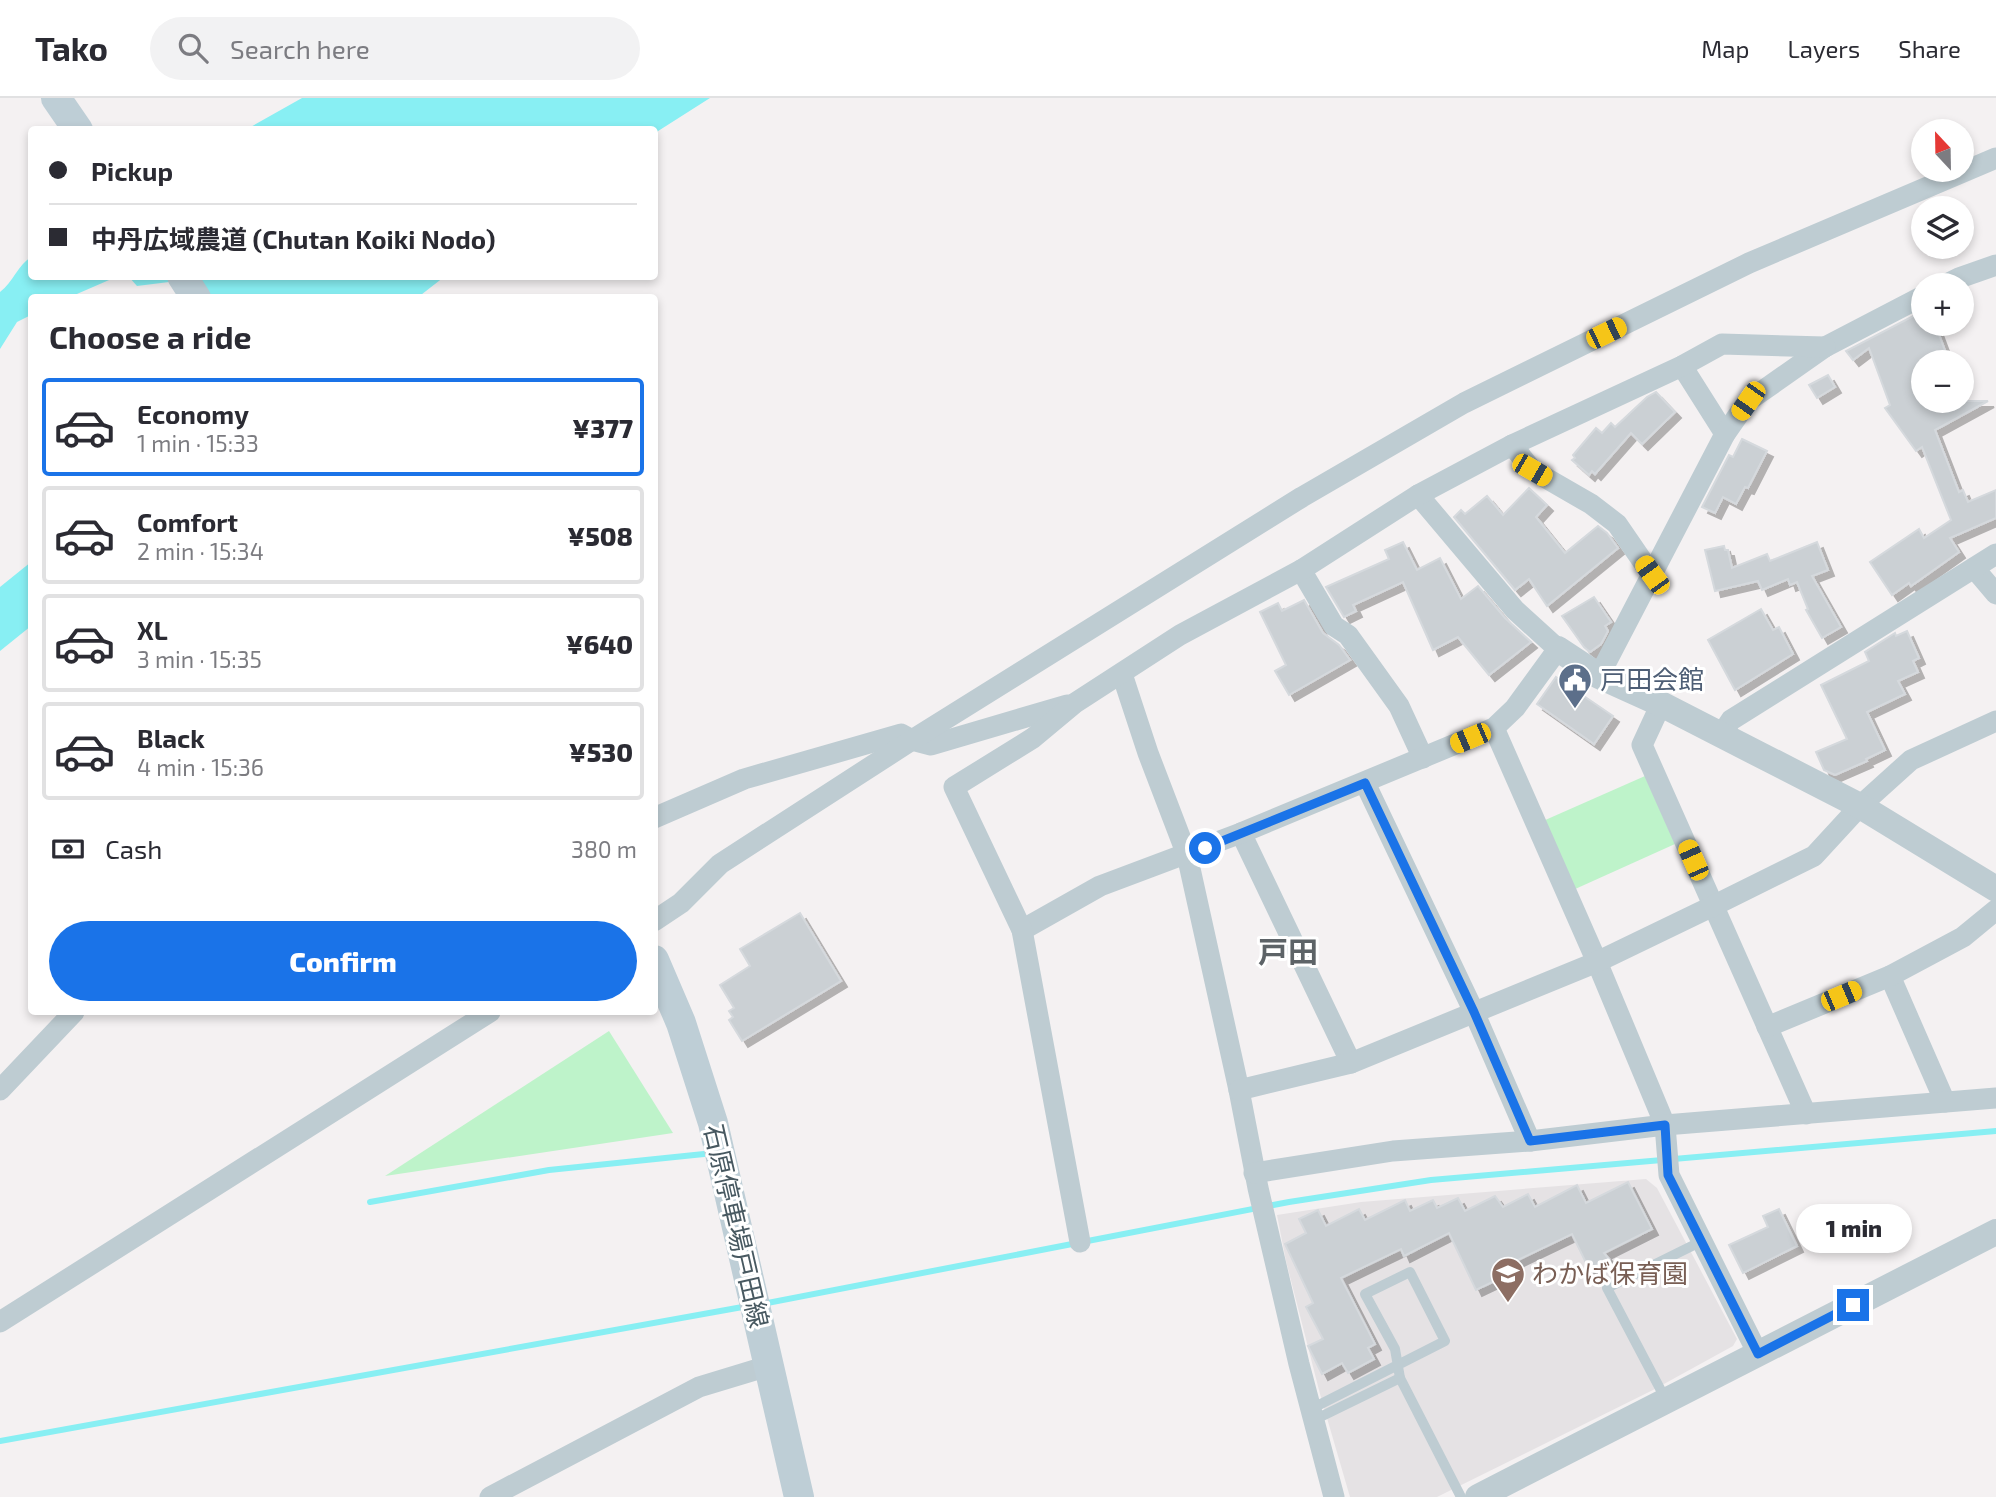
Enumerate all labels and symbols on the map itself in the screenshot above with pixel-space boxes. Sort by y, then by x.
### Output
north arrow [1911,119,1974,182]
car [1583,314,1630,352]
car [1728,378,1769,424]
car [1509,450,1556,490]
car [1632,552,1673,598]
public building icon: 戸田会館 [1556,661,1594,710]
place label: 戸田会館 [1600,663,1704,694]
car [1447,720,1494,756]
route start [1189,832,1221,864]
car [1675,837,1712,883]
district label: 戸田 [1258,933,1318,969]
car [1818,978,1865,1014]
street label: 石原停車場戸田線 [699,1121,776,1330]
callout: 1 min [1795,1204,1911,1252]
school or university icon: わかば保育園 [1489,1255,1527,1304]
place label: わかば保育園 [1532,1257,1688,1288]
route end [1837,1289,1869,1321]

